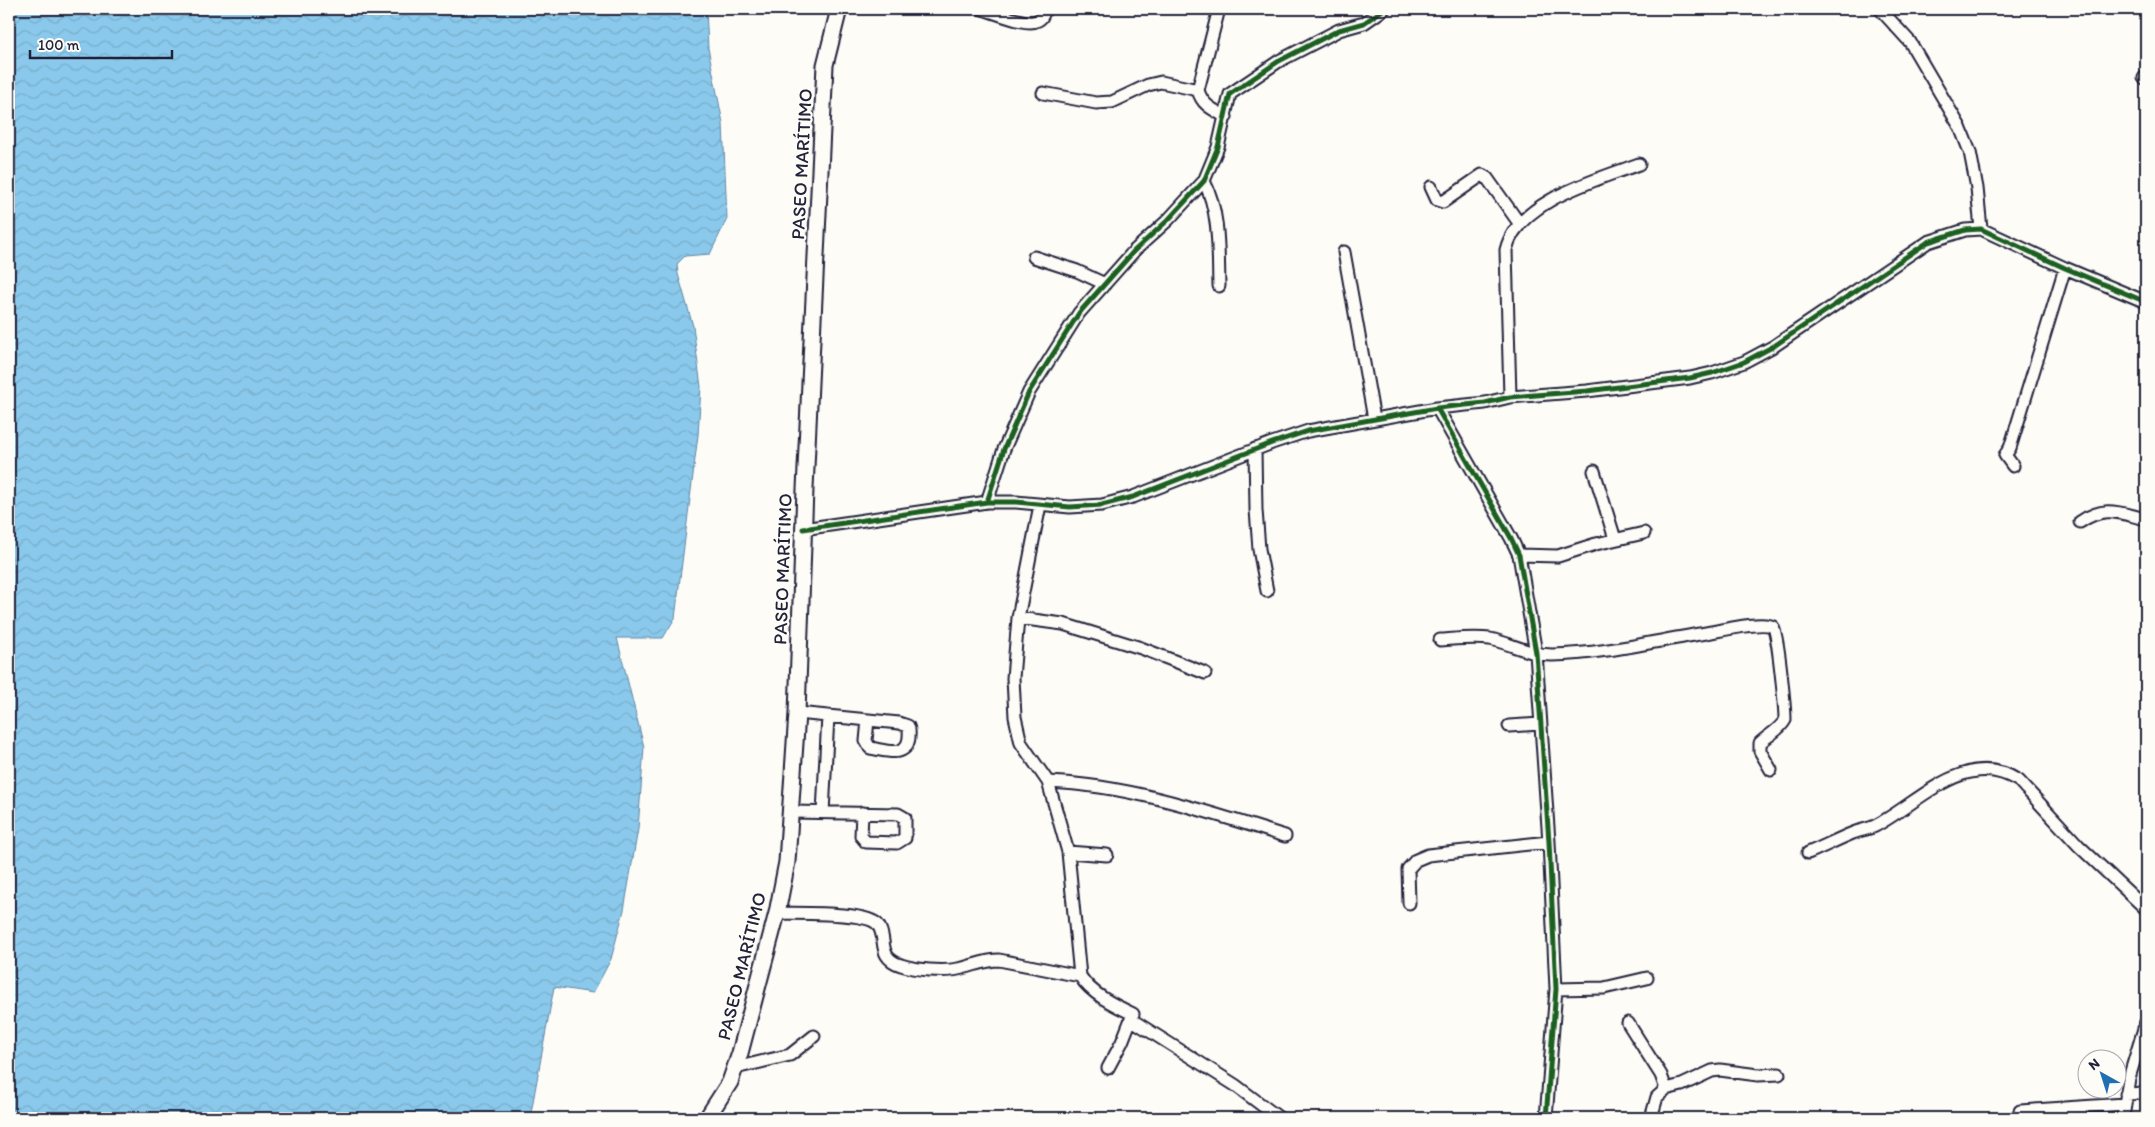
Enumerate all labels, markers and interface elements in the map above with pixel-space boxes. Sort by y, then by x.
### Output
scale bar [30,28,172,60]
text: 100 m [38,36,80,54]
street label: PASEO MARÍTIMO [786,88,817,240]
street label: PASEO MARÍTIMO [768,493,797,645]
street label: PASEO MARÍTIMO [712,890,771,1042]
north arrow [2078,1050,2128,1100]
text: N [2085,1055,2103,1074]

